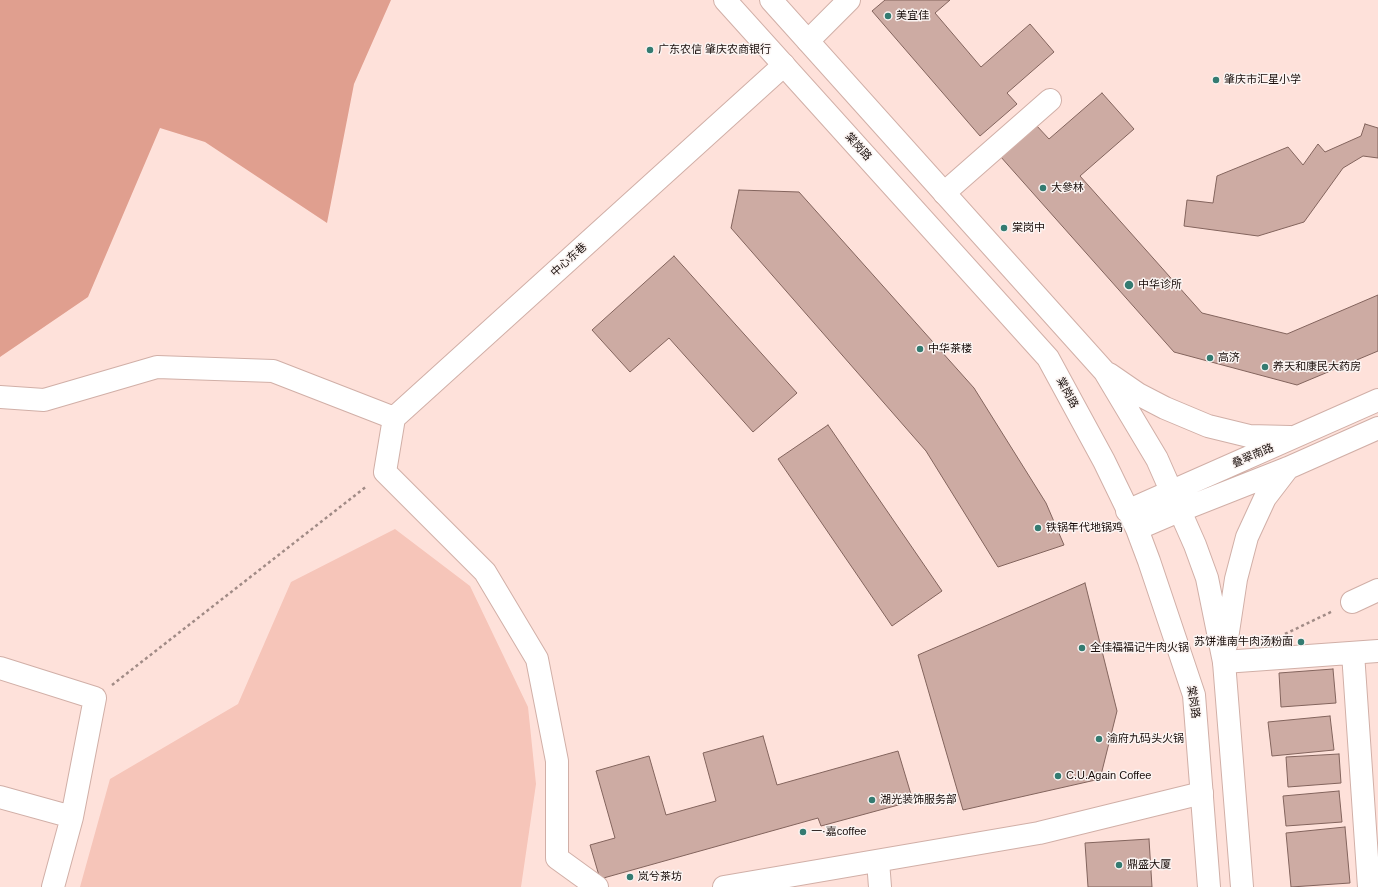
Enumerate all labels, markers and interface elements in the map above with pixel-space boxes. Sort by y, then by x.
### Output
place label: 美宜佳 [896,9,929,23]
marker: 美宜佳 [883,11,893,21]
place label: 广东农信 肇庆农商银行 [658,43,771,57]
marker: 广东农信 肇庆农商银行 [645,45,655,55]
place label: 肇庆市汇星小学 [1224,73,1301,87]
marker: 肇庆市汇星小学 [1211,75,1221,85]
street label: 棠岗路 [842,130,874,164]
place label: 大參林 [1051,181,1084,195]
marker: 大參林 [1038,183,1048,193]
place label: 棠岗中 [1012,221,1045,235]
marker: 棠岗中 [999,223,1009,233]
street label: 中心东巷 [548,240,590,280]
place label: 中华诊所 [1138,278,1182,292]
marker: 中华诊所 [1123,279,1135,291]
place label: 中华茶楼 [928,342,972,356]
marker: 中华茶楼 [915,344,925,354]
place label: 高济 [1218,351,1240,365]
marker: 高济 [1205,353,1215,363]
place label: 养天和康民大药房 [1273,360,1361,374]
marker: 养天和康民大药房 [1260,362,1270,372]
street label: 棠岗路 [1053,375,1081,411]
street label: 叠翠南路 [1230,441,1276,471]
place label: 铁锅年代地锅鸡 [1046,521,1123,535]
marker: 铁锅年代地锅鸡 [1033,523,1043,533]
place label: 苏饼淮南牛肉汤粉面 [1194,635,1293,649]
marker: 苏饼淮南牛肉汤粉面 [1296,637,1306,647]
place label: 全佳福福记牛肉火锅 [1090,641,1189,655]
marker: 全佳福福记牛肉火锅 [1077,643,1087,653]
street label: 棠岗路 [1184,685,1202,719]
place label: 渝府九码头火锅 [1107,732,1184,746]
marker: 渝府九码头火锅 [1094,734,1104,744]
place label: C.U.Again Coffee [1066,769,1151,783]
marker: C.U.Again Coffee [1053,771,1063,781]
place label: 湖光装饰服务部 [880,793,957,807]
marker: 湖光装饰服务部 [867,795,877,805]
place label: 一·嘉coffee [811,825,866,839]
marker: 一·嘉coffee [798,827,808,837]
place label: 鼎盛大厦 [1127,858,1171,872]
marker: 鼎盛大厦 [1114,860,1124,870]
place label: 岚兮茶坊 [638,870,682,884]
marker: 岚兮茶坊 [625,872,635,882]

